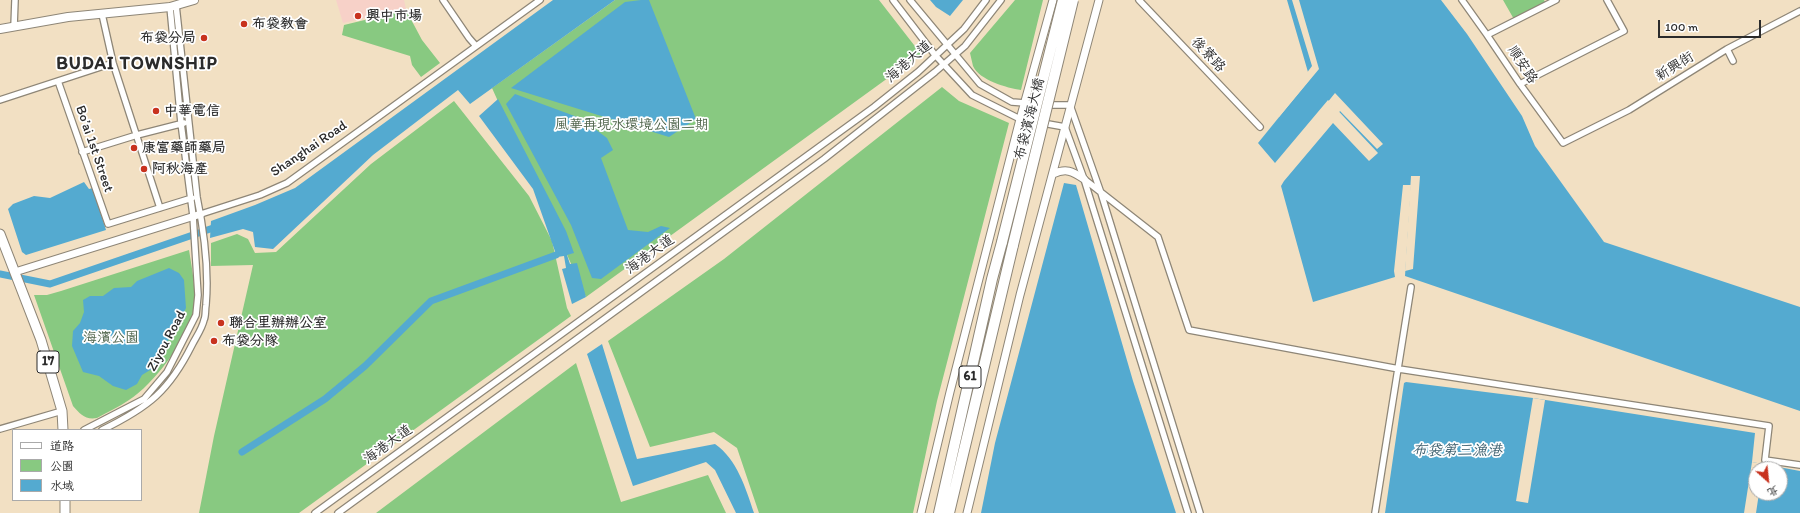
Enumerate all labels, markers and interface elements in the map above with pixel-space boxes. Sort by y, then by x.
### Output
place label: 興中市場 [366,8,422,24]
marker: 興中市場 [353,11,363,21]
scale bar [1660,12,1763,38]
place label: 布袋教會 [252,16,308,32]
marker: 布袋教會 [239,19,249,29]
text: 100 m [1665,20,1698,34]
place label: 布袋分局 [140,30,196,46]
marker: 布袋分局 [199,33,209,43]
street label: 後寮路 [1188,34,1228,76]
street label: 海港大道 [882,37,936,87]
street label: 順安路 [1504,43,1540,87]
street label: 新興街 [1653,49,1697,85]
district label: BUDAI TOWNSHIP [57,53,217,75]
street label: 布袋濱海大橋 [1012,76,1048,162]
street label: Bo’ai 1st Street [71,103,117,195]
place label: 中華電信 [164,103,220,119]
marker: 中華電信 [151,106,161,116]
street label: Shanghai Road [268,117,350,181]
park label: 風華再現水環境公園二期 [555,117,709,133]
place label: 康富藥師藥局 [142,140,226,156]
marker: 康富藥師藥局 [129,143,139,153]
place label: 阿秋海產 [152,161,208,177]
marker: 阿秋海產 [139,164,149,174]
street label: 海港大道 [622,232,678,278]
street label: Ziyou Road [144,308,190,374]
place label: 聯合里辦辦公室 [229,315,327,331]
marker: 聯合里辦辦公室 [216,318,226,328]
park label: 海濱公園 [83,330,139,346]
place label: 布袋分隊 [222,333,278,349]
marker: 布袋分隊 [209,336,219,346]
road number: 17 [37,351,59,373]
road number: 61 [959,366,981,388]
street label: 海港大道 [360,422,416,468]
legend [12,429,142,501]
text: 道路 [50,439,74,453]
water label: 布袋第三漁港 [1412,442,1502,460]
text: 公園 [50,459,74,473]
north arrow [1748,461,1788,501]
text: 水域 [50,479,74,493]
text: 北 [1765,483,1781,500]

